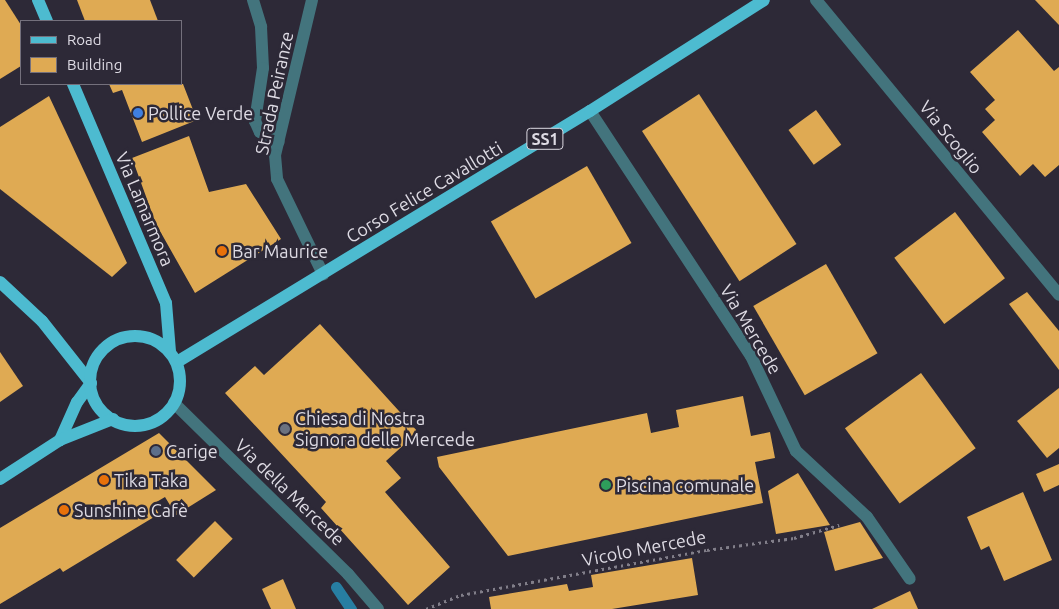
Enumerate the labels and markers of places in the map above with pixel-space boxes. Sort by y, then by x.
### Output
place label: Pollice Verde [148,102,253,124]
marker: Pollice Verde [132,107,144,119]
place label: Bar Maurice [232,240,328,262]
marker: Bar Maurice [216,245,228,257]
place label: Chiesa di Nostra Signora delle Mercede [295,408,475,450]
marker: Chiesa di Nostra Signora delle Mercede [279,423,291,435]
place label: Carige [166,440,218,462]
marker: Carige [150,445,162,457]
place label: Tika Taka [114,469,188,491]
marker: Tika Taka [98,474,110,486]
place label: Piscina comunale [616,474,754,496]
marker: Piscina comunale [600,479,612,491]
place label: Sunshine Cafè [74,499,188,521]
marker: Sunshine Cafè [58,504,70,516]

